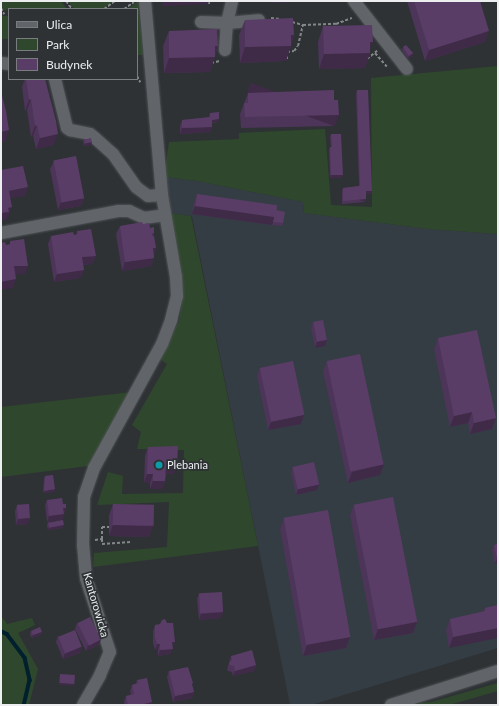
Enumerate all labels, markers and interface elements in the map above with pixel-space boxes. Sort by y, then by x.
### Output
legend [8,8,138,80]
text: Ulica [46,17,72,32]
text: Park [46,37,69,52]
text: Budynek [46,57,92,72]
place label: Plebania [167,458,208,472]
marker: Plebania [154,460,164,470]
street label: Kantorowicka [80,571,112,639]

